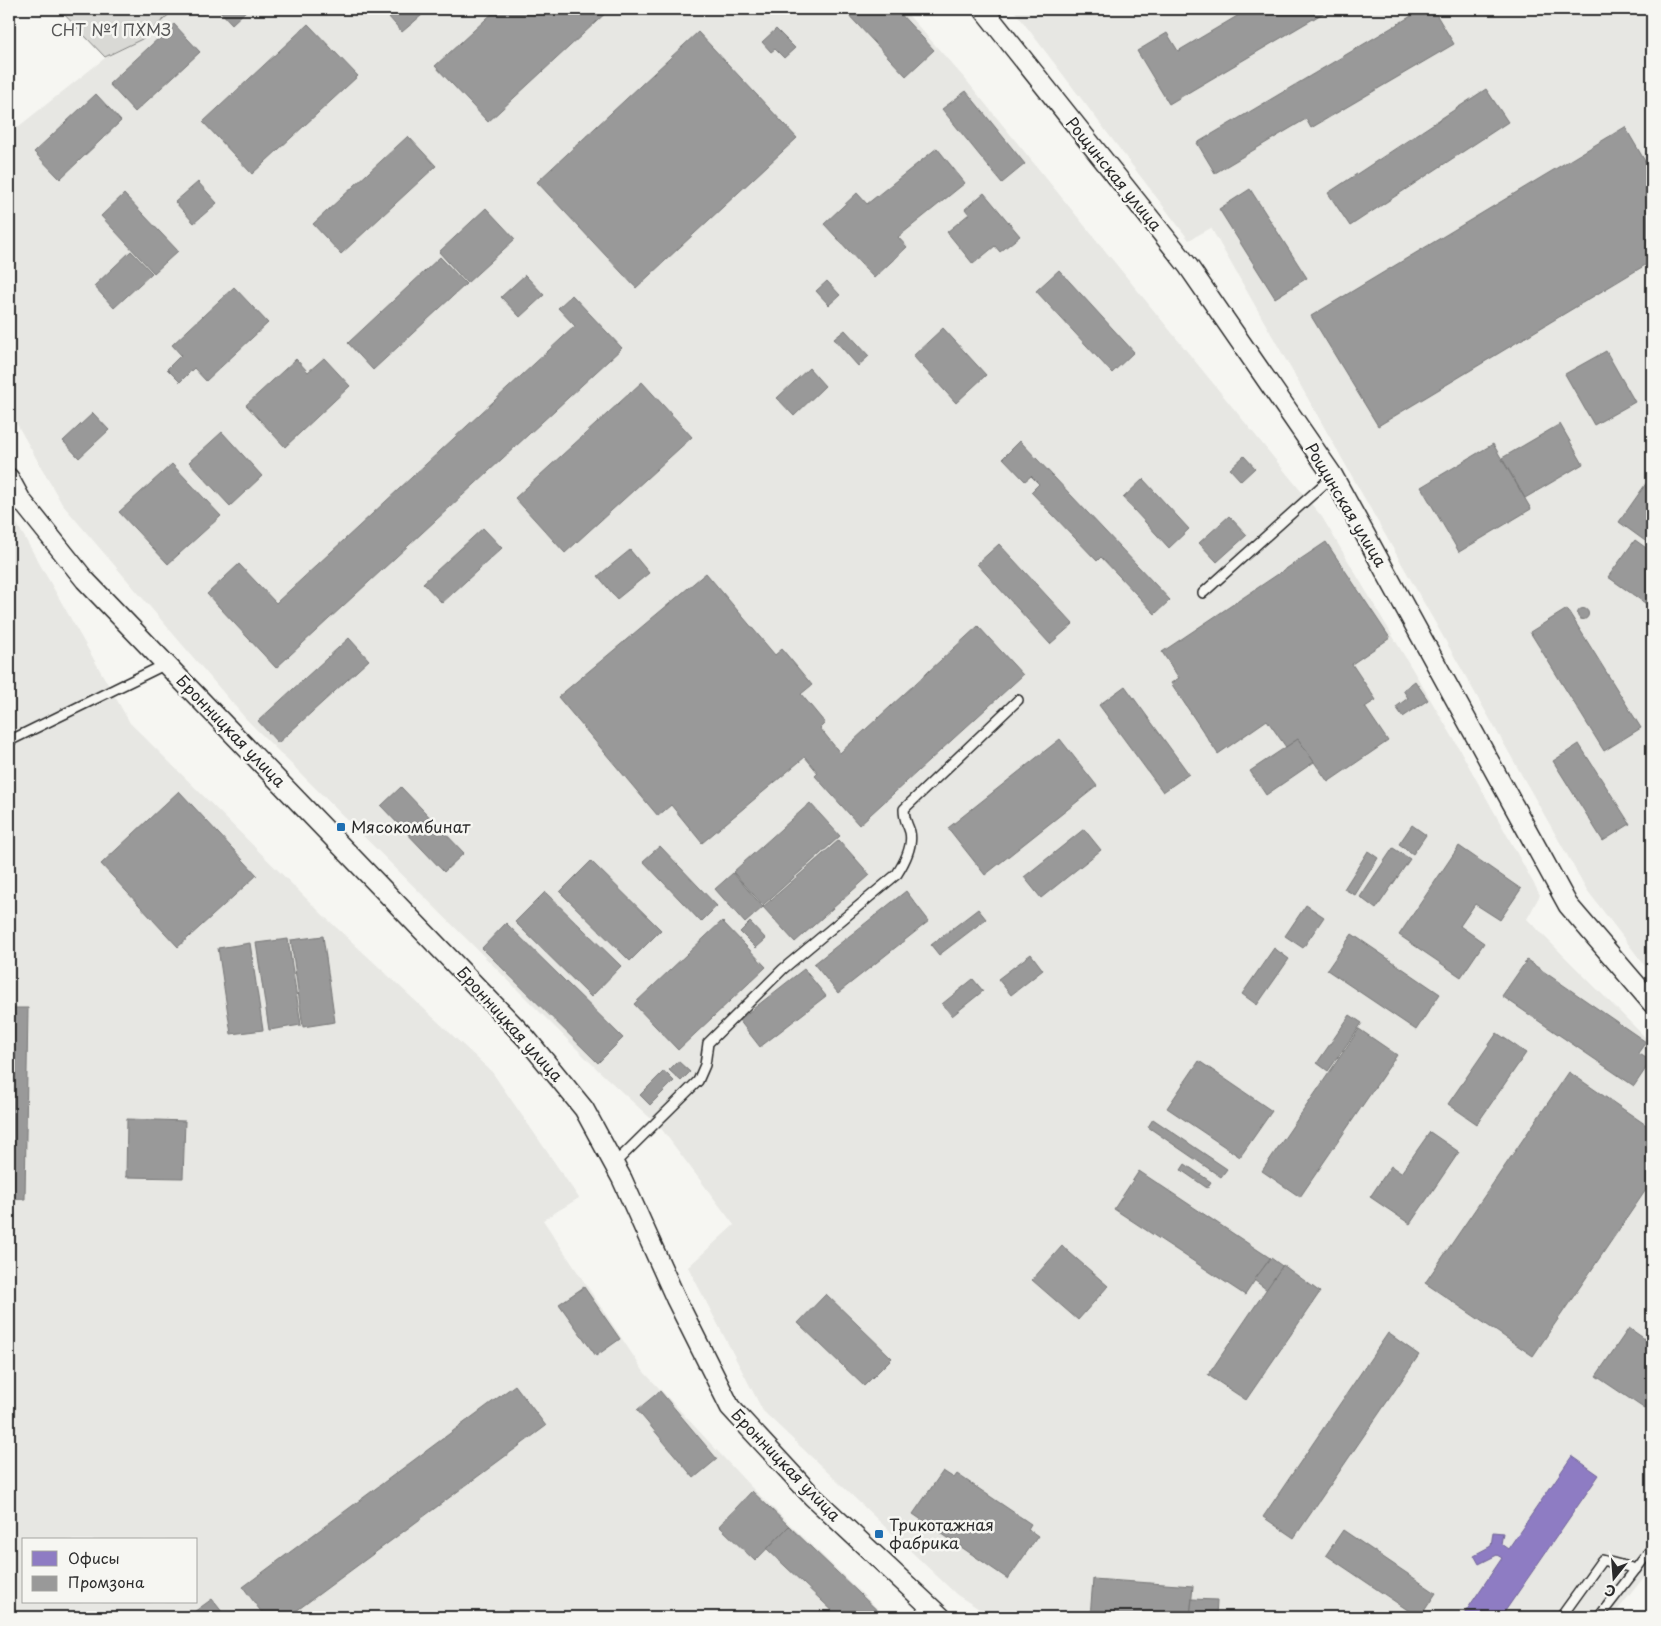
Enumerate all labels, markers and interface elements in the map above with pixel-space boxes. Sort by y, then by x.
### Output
park label: СНТ №1 ПХМЗ [51,17,171,41]
street label: Рощинская улица [1061,111,1168,236]
street label: Рощинская улица [1300,438,1393,571]
street label: Бронницкая улица [172,669,292,792]
place label: Мясокомбинат [351,814,471,838]
marker: Мясокомбинат [335,821,347,833]
street label: Бронницкая улица [452,960,569,1086]
street label: Бронницкая улица [727,1403,847,1526]
place label: Трикотажная фабрика [889,1512,994,1554]
marker: Трикотажная фабрика [873,1528,885,1540]
legend [22,1538,198,1604]
text: Офисы [68,1546,120,1569]
north arrow [1588,1554,1638,1604]
text: Промзона [68,1570,145,1593]
text: С [1602,1579,1618,1602]

